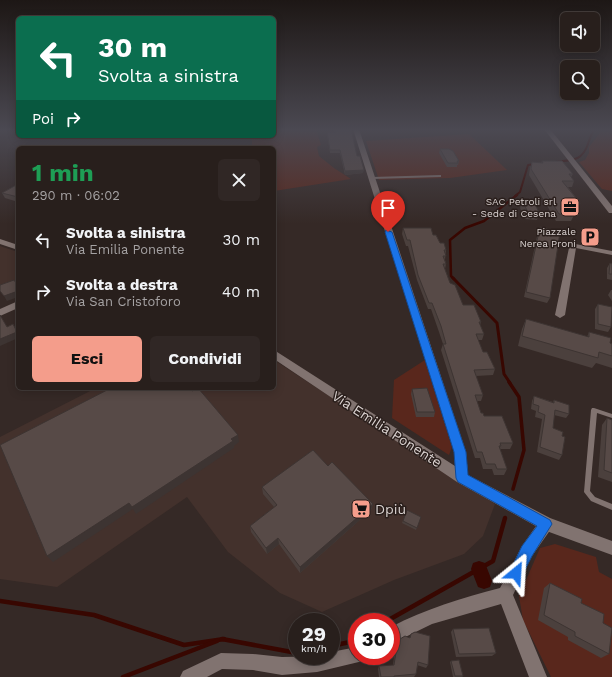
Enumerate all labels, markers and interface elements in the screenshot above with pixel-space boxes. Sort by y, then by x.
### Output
map controls [560,12,600,100]
button: sound [560,12,600,52]
text: 30 m [98,31,167,64]
icon: left [32,32,84,84]
button: search [560,60,600,100]
text: Svolta a sinistra [98,65,239,86]
icon: right [62,108,84,130]
text: Poi [32,110,54,128]
text: 1 min [32,159,94,187]
button: close [218,159,260,201]
text: 290 m · 06:02 [32,188,120,203]
pin [371,191,405,232]
place label: SAC Petroli srl - Sede di Cesena [472,196,556,219]
office icon: SAC Petroli srl - Sede di Cesena [559,196,581,218]
icon: arrive [377,197,399,219]
text: Svolta a sinistra [66,224,186,242]
place label: Piazzale Nerea Proni [520,226,576,249]
parking icon: Piazzale Nerea Proni [579,226,601,248]
icon: left [32,229,54,251]
text: 30 m [223,231,260,249]
text: Via Emilia Ponente [66,242,185,257]
text: Svolta a destra [66,276,178,294]
icon: right [32,281,54,303]
text: 40 m [222,283,260,301]
text: Via San Cristoforo [66,294,181,309]
button: Esci [32,336,142,382]
button: Condividi [150,336,260,382]
street label: Via Emilia Ponente [329,388,445,470]
supermarket icon: Dpiù [350,498,372,520]
place label: Dpiù [375,501,406,517]
position arrow [495,552,537,594]
speed limit sign: 30 [348,613,400,665]
text: 29 [302,622,326,646]
text: km/h [301,643,327,654]

